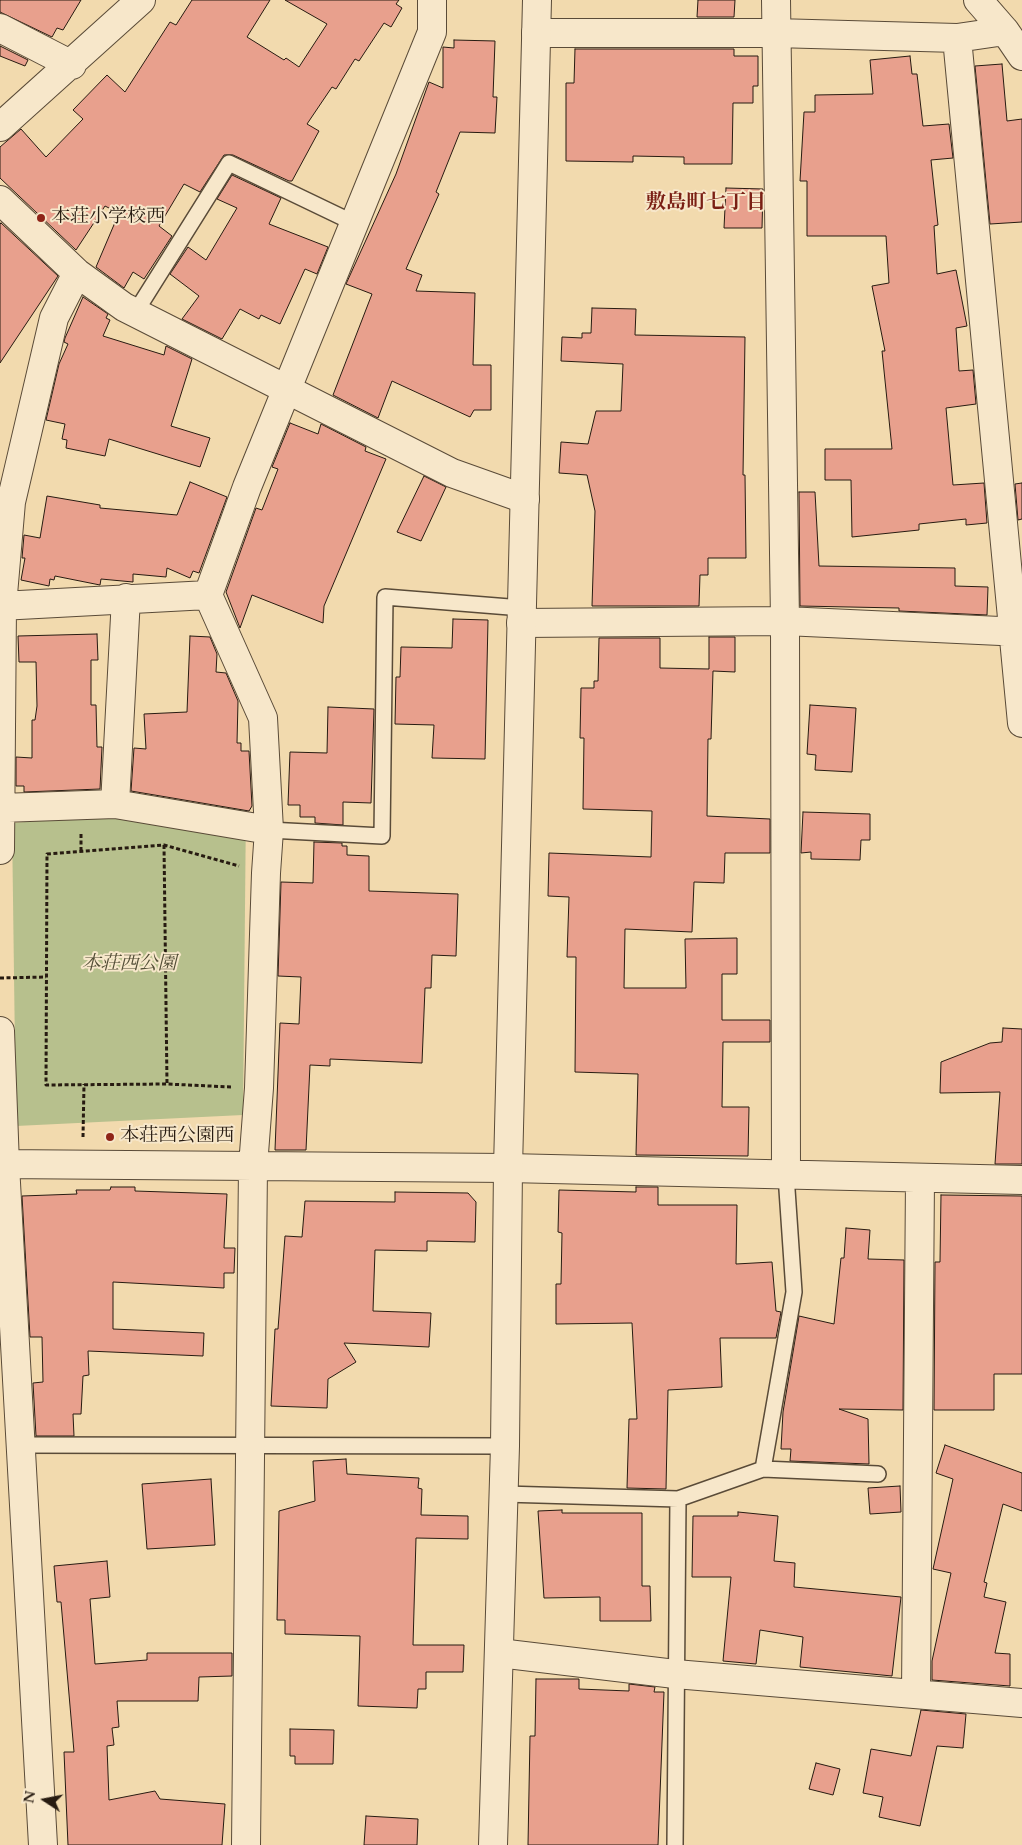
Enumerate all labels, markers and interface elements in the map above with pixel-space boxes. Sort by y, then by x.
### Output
district label: 敷島町七丁目 [646,191,766,215]
place label: 本荘小学校西 [51,207,165,229]
marker: 本荘小学校西 [35,212,47,224]
park label: 本荘西公園 [82,954,176,976]
place label: 本荘西公園西 [120,1126,234,1148]
marker: 本荘西公園西 [104,1131,116,1143]
north arrow [20,1775,70,1825]
text: N [19,1789,40,1805]

